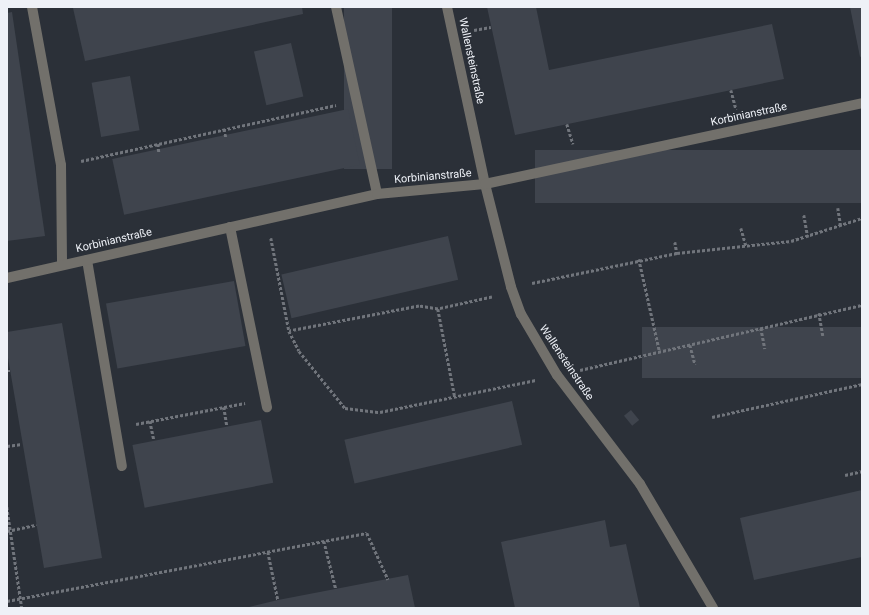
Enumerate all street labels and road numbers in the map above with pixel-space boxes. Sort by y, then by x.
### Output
street label: Wallensteinstraße [455,17,487,105]
street label: Korbinianstraße [710,100,788,130]
street label: Korbinianstraße [394,167,472,187]
street label: Korbinianstraße [75,226,153,256]
street label: Wallensteinstraße [536,323,596,403]

